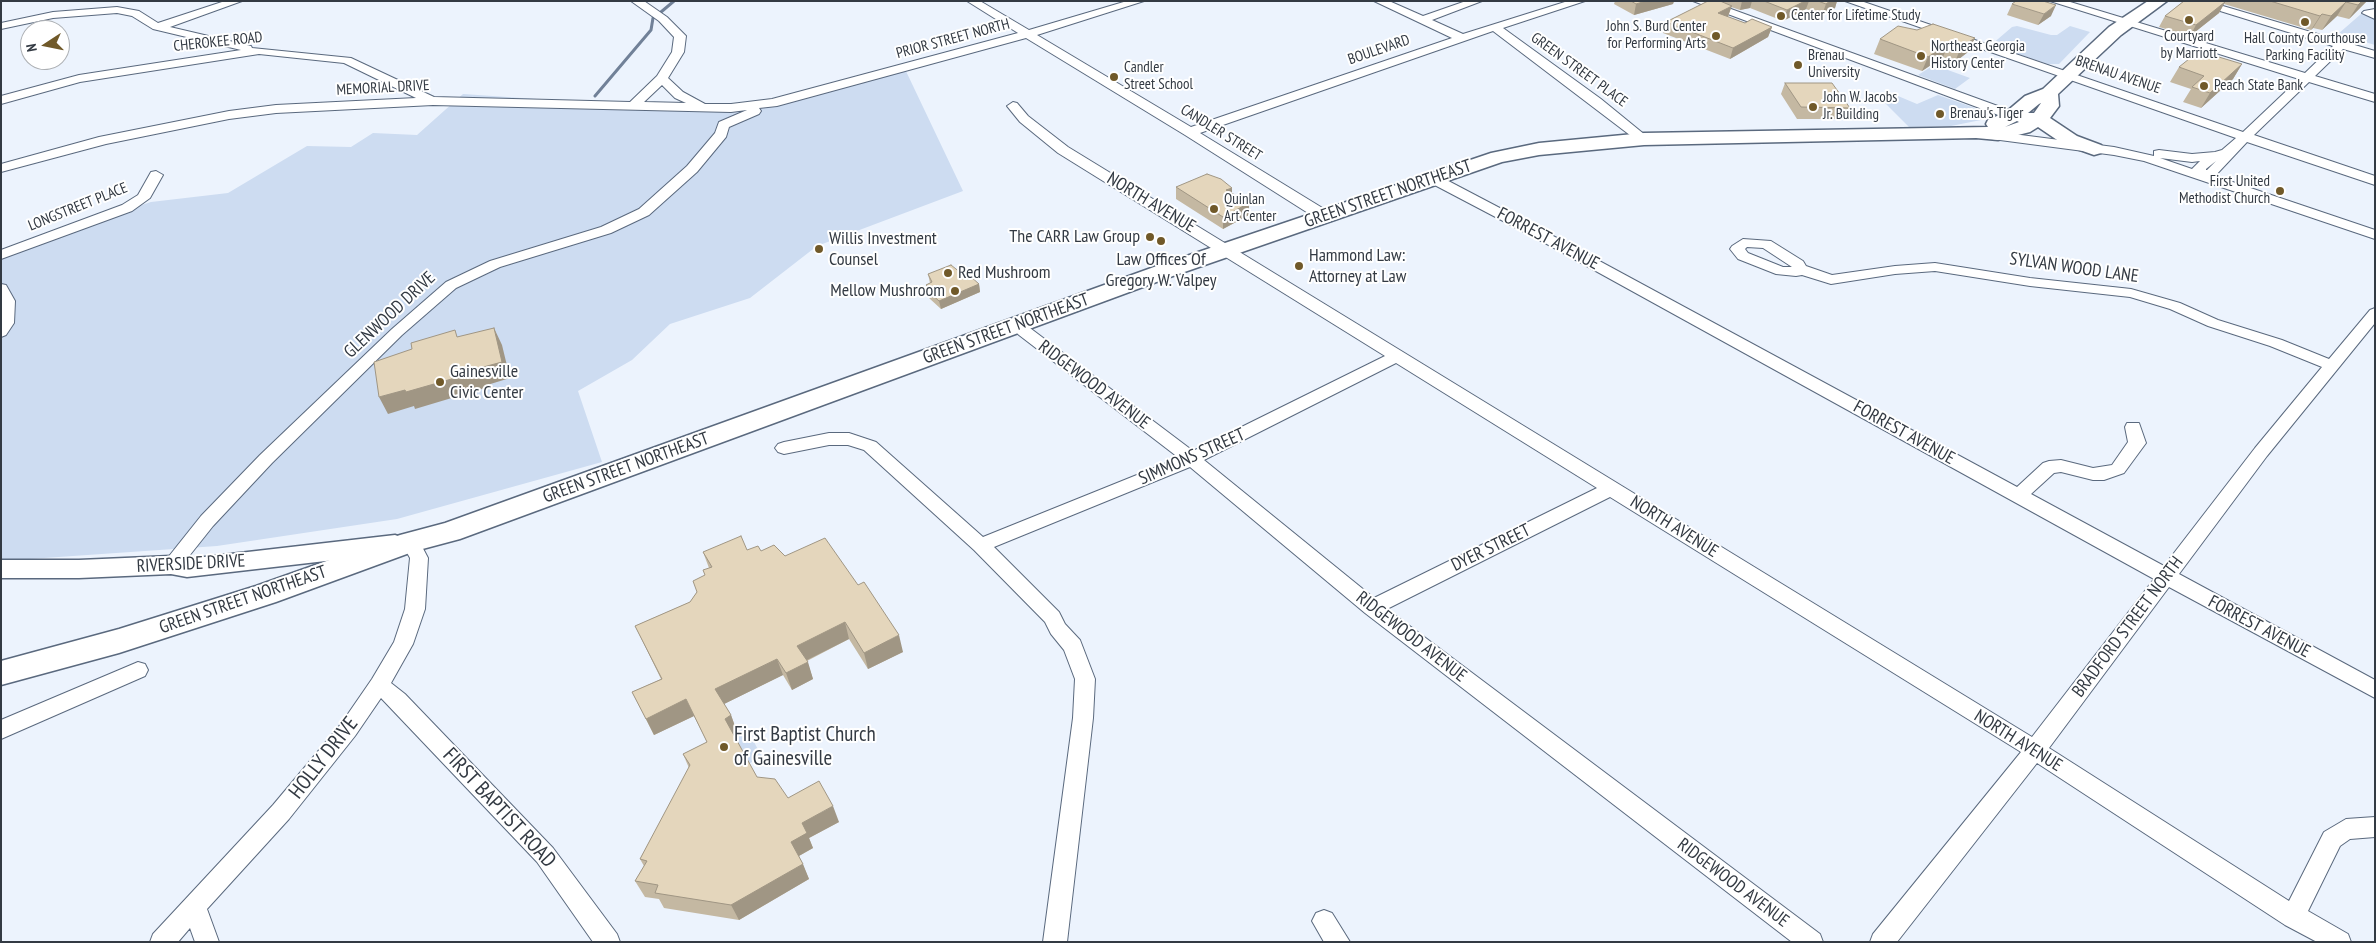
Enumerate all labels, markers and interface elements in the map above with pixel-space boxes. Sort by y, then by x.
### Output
place label: Center for Lifetime Study [1791,7,1920,25]
marker: Center for Lifetime Study [1775,10,1787,22]
marker: Courtyard by Marriott [2183,14,2195,26]
street label: PRIOR STREET NORTH [894,15,1012,63]
marker: Hall County Courthouse Parking Facility [2299,16,2311,28]
place label: John S. Burd Center for Performing Arts [1606,18,1706,53]
north arrow [20,20,70,70]
street label: CHEROKEE ROAD [173,28,263,56]
place label: Courtyard by Marriott [2161,28,2217,63]
street label: GREEN STREET PLACE [1527,29,1631,111]
marker: John S. Burd Center for Performing Arts [1710,30,1722,42]
place label: Hall County Courthouse Parking Facility [2244,30,2366,65]
street label: BOULEVARD [1346,31,1412,69]
place label: Northeast Georgia History Center [1931,38,2025,73]
text: N [22,42,41,53]
place label: Brenau University [1808,47,1860,82]
marker: Northeast Georgia History Center [1915,50,1927,62]
street label: BRENAU AVENUE [2073,52,2163,98]
place label: Candler Street School [1124,59,1193,94]
marker: Brenau University [1792,59,1804,71]
marker: Candler Street School [1108,71,1120,83]
street label: MEMORIAL DRIVE [336,77,430,99]
place label: Peach State Bank [2214,77,2303,95]
marker: Peach State Bank [2198,80,2210,92]
place label: John W. Jacobs Jr. Building [1823,89,1897,124]
street label: CANDLER STREET [1177,101,1265,165]
marker: John W. Jacobs Jr. Building [1807,101,1819,113]
place label: Brenau's Tiger [1950,105,2023,123]
marker: Brenau's Tiger [1934,108,1946,120]
street label: GREEN STREET NORTHEAST [1302,155,1474,233]
street label: NORTH AVENUE [1103,168,1199,238]
place label: First United Methodist Church [2179,173,2270,208]
street label: LONGSTREET PLACE [26,179,130,235]
marker: First United Methodist Church [2274,185,2286,197]
place label: Quinlan Art Center [1224,191,1276,226]
marker: Quinlan Art Center [1208,203,1220,215]
street label: FORREST AVENUE [1493,203,1603,275]
place label: The CARR Law Group [1009,226,1140,248]
place label: Willis Investment Counsel [829,228,937,270]
marker: The CARR Law Group [1144,231,1156,243]
marker: Law Offices Of Gregory W. Valpey [1155,235,1167,247]
marker: Willis Investment Counsel [813,243,825,255]
place label: Hammond Law: Attorney at Law [1309,245,1406,288]
street label: SYLVAN WOOD LANE [2008,248,2140,288]
place label: Law Offices Of Gregory W. Valpey [1106,249,1216,292]
marker: Hammond Law: Attorney at Law [1293,260,1305,272]
place label: Red Mushroom [958,262,1050,284]
street label: GLENWOOD DRIVE [340,267,440,363]
marker: Red Mushroom [942,267,954,279]
place label: Mellow Mushroom [830,280,945,302]
marker: Mellow Mushroom [949,285,961,297]
street label: GREEN STREET NORTHEAST [920,289,1092,369]
street label: RIDGEWOOD AVENUE [1034,336,1154,434]
place label: Gainesville Civic Center [450,361,524,404]
marker: Gainesville Civic Center [434,376,446,388]
street label: FORREST AVENUE [1850,396,1958,470]
street label: SIMMONS STREET [1136,424,1248,490]
street label: GREEN STREET NORTHEAST [540,428,712,508]
street label: NORTH AVENUE [1626,491,1722,563]
street label: DYER STREET [1448,520,1534,576]
street label: RIVERSIDE DRIVE [136,550,246,578]
street label: BRADFORD STREET NORTH [2068,552,2188,702]
street label: GREEN STREET NORTHEAST [157,561,329,639]
street label: RIDGEWOOD AVENUE [1351,587,1471,687]
street label: FORREST AVENUE [2204,591,2314,663]
street label: NORTH AVENUE [1970,705,2066,777]
street label: HOLLY DRIVE [284,712,364,804]
place label: First Baptist Church of Gainesville [734,722,876,772]
marker: First Baptist Church of Gainesville [718,741,730,753]
street label: FIRST BAPTIST ROAD [437,743,561,873]
street label: RIDGEWOOD AVENUE [1673,834,1793,932]

